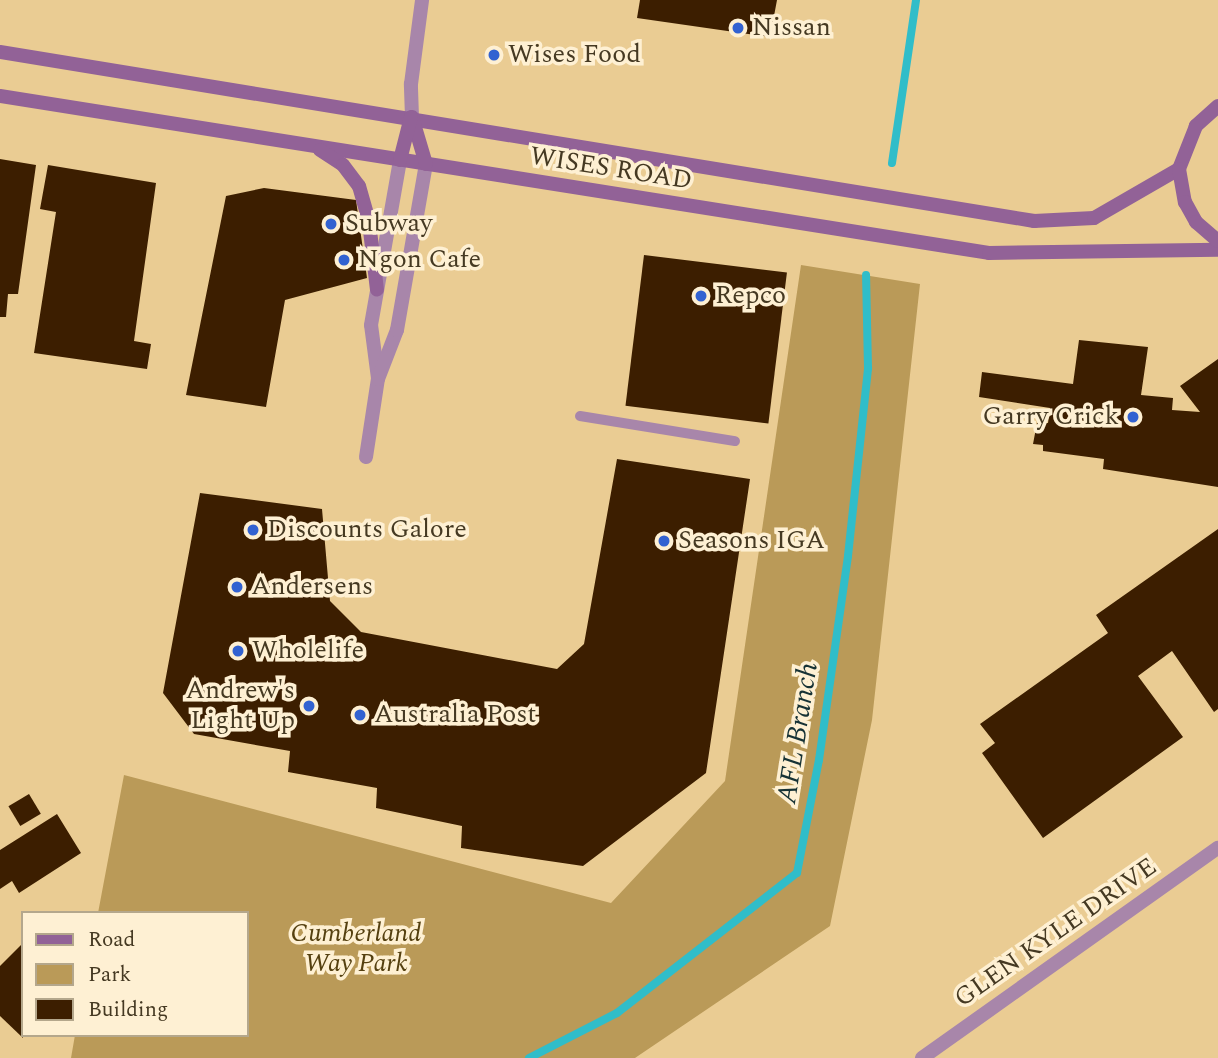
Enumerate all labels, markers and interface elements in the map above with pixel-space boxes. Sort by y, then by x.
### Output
place label: Nissan [752,12,831,44]
marker: Nissan [730,20,746,36]
place label: Wises Food [508,39,641,71]
marker: Wises Food [486,47,502,63]
street label: WISES ROAD [528,141,694,197]
place label: Subway [345,208,433,240]
marker: Subway [323,216,339,232]
place label: Ngon Cafe [358,244,481,276]
marker: Ngon Cafe [336,252,352,268]
place label: Repco [715,280,786,312]
marker: Repco [693,288,709,304]
place label: Garry Crick [982,401,1119,433]
marker: Garry Crick [1125,409,1141,425]
place label: Discounts Galore [267,514,467,546]
marker: Discounts Galore [245,522,261,538]
place label: Seasons IGA [678,525,825,557]
marker: Seasons IGA [656,533,672,549]
place label: Andersens [251,571,373,603]
marker: Andersens [229,579,245,595]
place label: Wholelife [252,635,364,667]
marker: Wholelife [230,643,246,659]
water label: AFL Branch [770,660,826,806]
place label: Andrew's Light Up [186,675,295,736]
marker: Andrew's Light Up [301,698,317,714]
place label: Australia Post [374,699,536,731]
marker: Australia Post [352,707,368,723]
street label: GLEN KYLE DRIVE [949,851,1163,1015]
legend [21,911,248,1037]
park label: Cumberland Way Park [291,918,421,979]
text: Road [88,924,135,956]
text: Park [88,959,131,991]
text: Building [88,994,168,1026]

